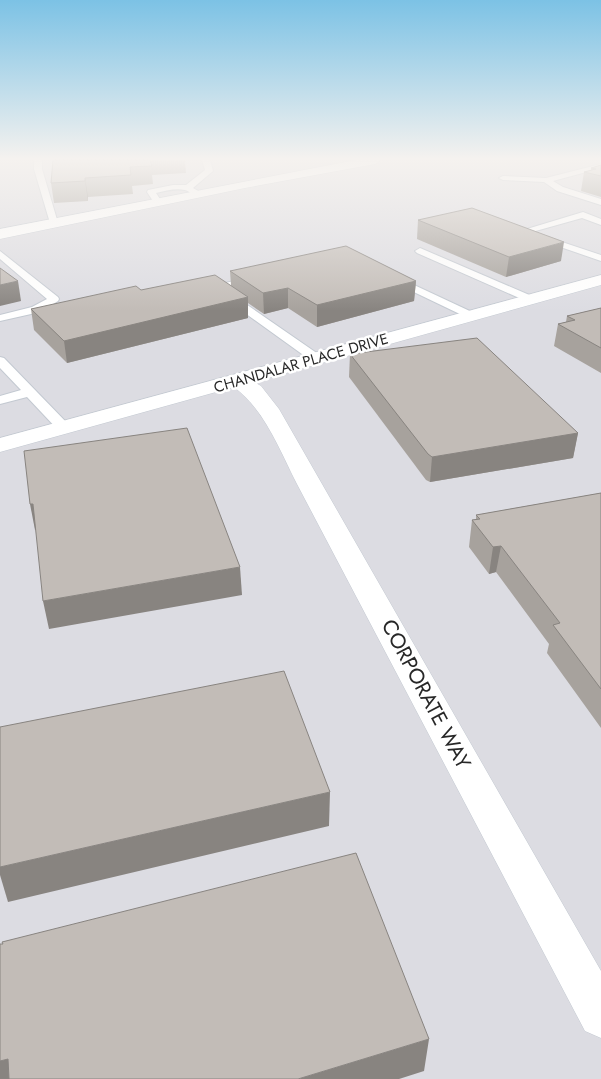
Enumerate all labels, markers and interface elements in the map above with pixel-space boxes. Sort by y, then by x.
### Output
street label: CHANDALAR PLACE DRIVE [211,328,391,398]
street label: CORPORATE WAY [374,614,478,774]

